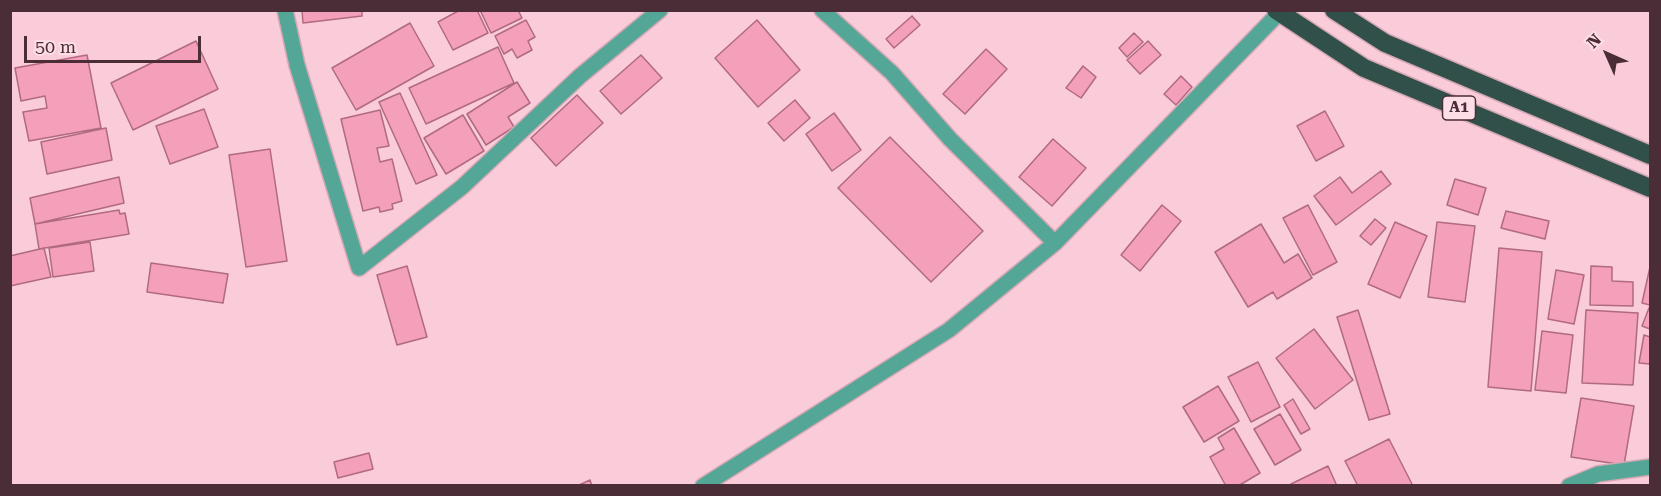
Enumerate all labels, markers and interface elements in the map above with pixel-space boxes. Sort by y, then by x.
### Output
scale bar [27,24,204,62]
north arrow [1577,24,1637,84]
text: N [1583,30,1605,52]
text: 50 m [35,36,76,57]
road number: A1 [1442,96,1476,120]

